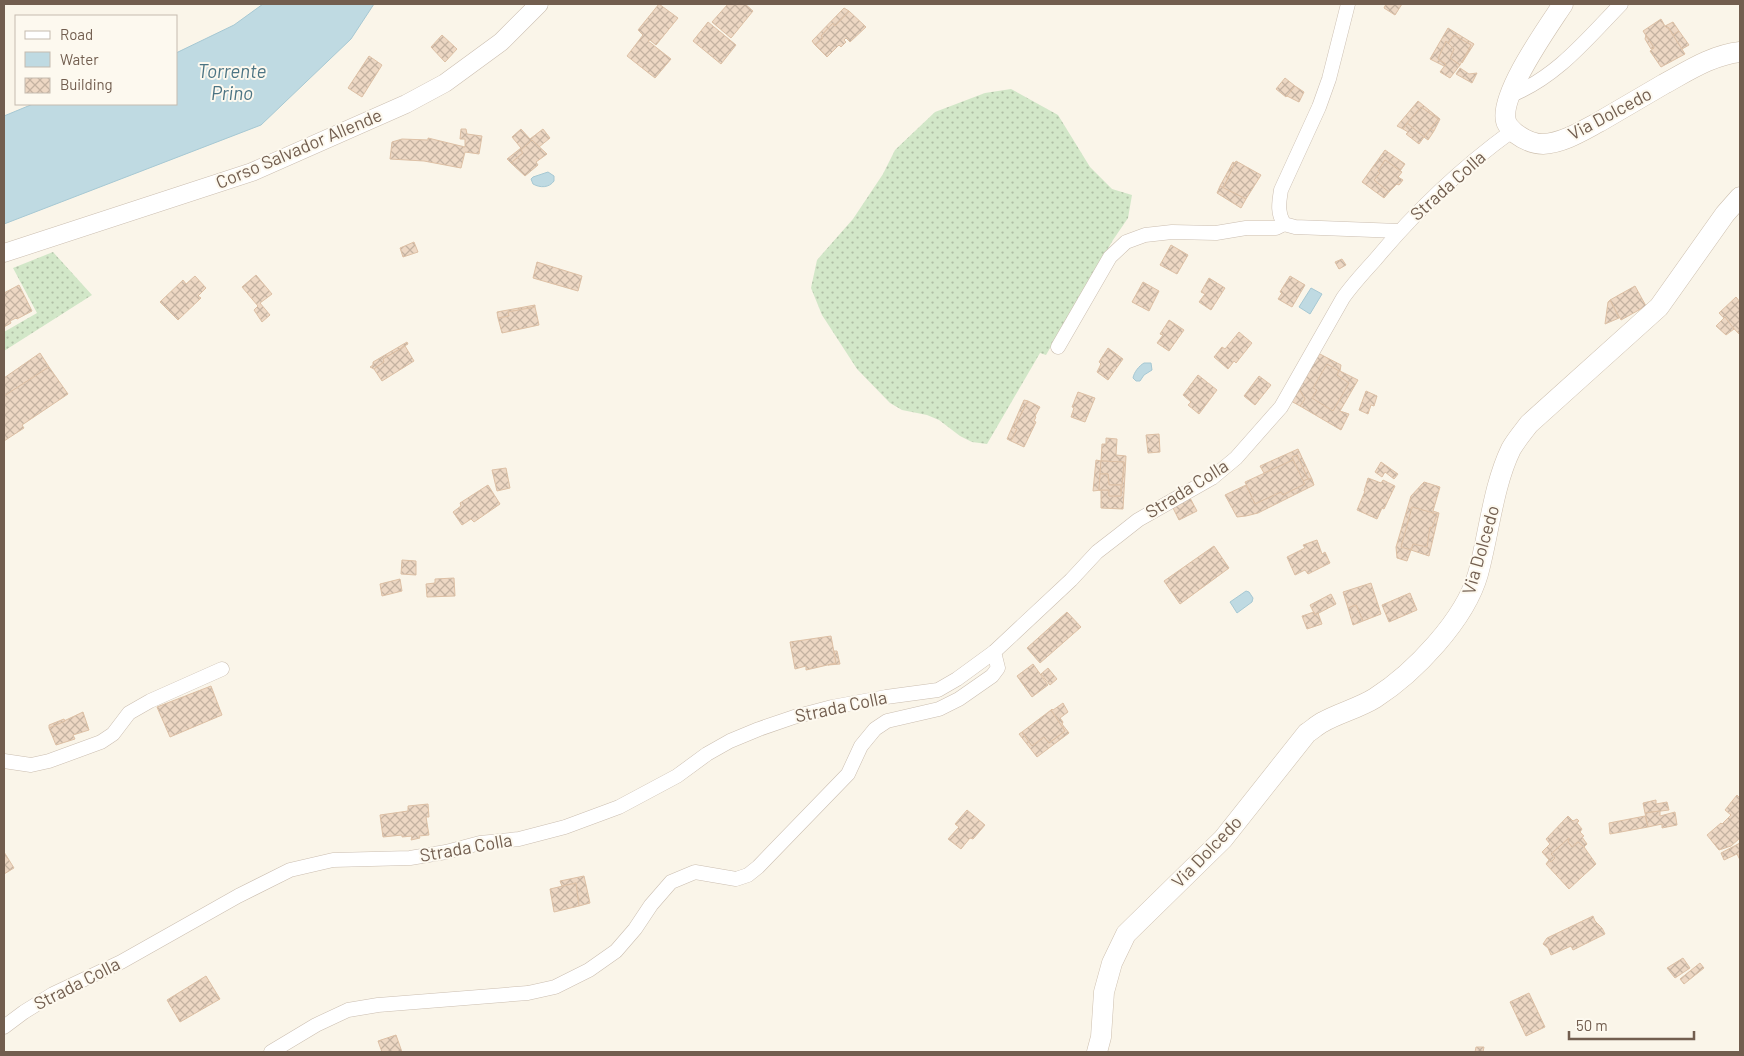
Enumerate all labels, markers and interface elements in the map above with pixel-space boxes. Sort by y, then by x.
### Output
legend [15,15,178,105]
text: Road [60,25,93,43]
text: Water [60,50,99,68]
water label: Torrente Prino [198,59,266,104]
text: Building [60,75,113,93]
street label: Via Dolcedo [1564,82,1655,144]
street label: Corso Salvador Allende [212,103,385,193]
street label: Strada Colla [1405,146,1489,225]
street label: Strada Colla [1141,454,1232,522]
street label: Via Dolcedo [1457,503,1503,597]
street label: Strada Colla [793,686,889,727]
street label: Via Dolcedo [1167,811,1246,892]
street label: Strada Colla [418,828,514,866]
street label: Strada Colla [30,952,123,1014]
scale bar [1569,1008,1694,1040]
text: 50 m [1576,1016,1608,1034]

